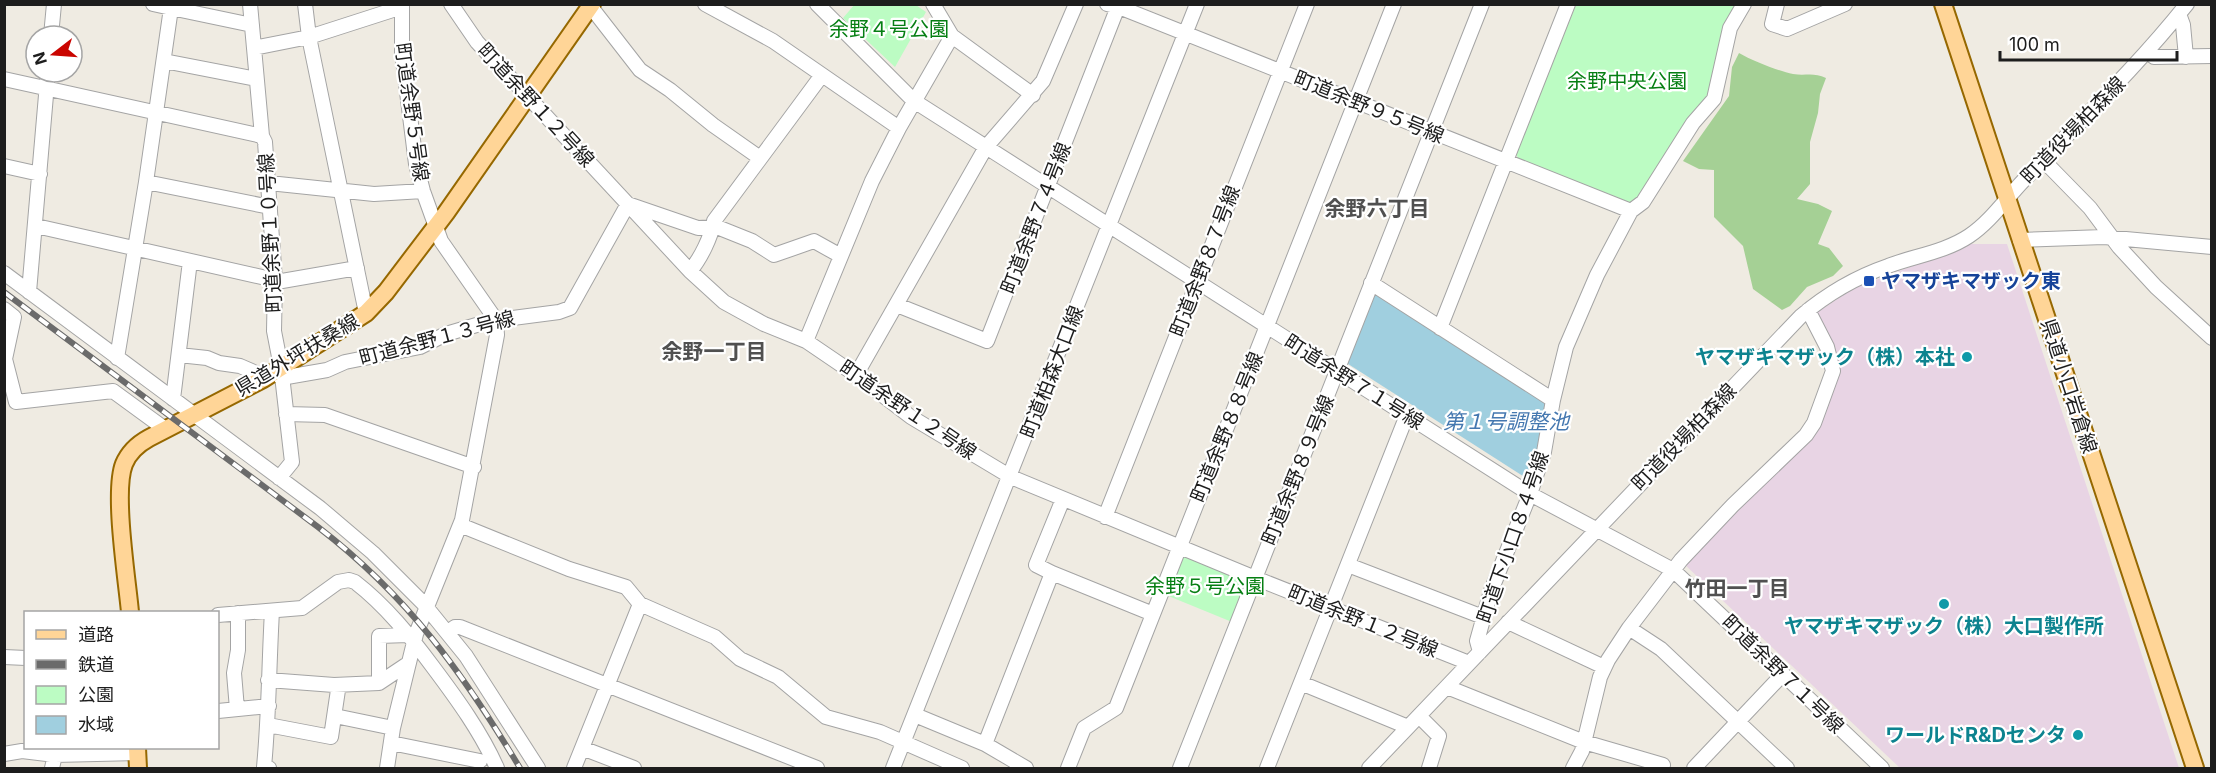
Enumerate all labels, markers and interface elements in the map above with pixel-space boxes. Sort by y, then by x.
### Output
park label: 余野４号公園 [829,17,949,41]
north arrow [24,24,84,84]
scale bar [2000,24,2177,62]
text: 100 m [2009,34,2060,55]
street label: 町道余野１２号線 [473,38,599,172]
street label: 町道余野５号線 [390,41,434,183]
text: N [28,50,51,67]
street label: 町道余野９５号線 [1290,66,1448,148]
park label: 余野中央公園 [1567,69,1687,93]
street label: 町道役場柏森線 [2016,71,2130,189]
street label: 町道余野７４号線 [996,139,1076,297]
street label: 町道余野１０号線 [254,152,286,314]
street label: 町道余野８７号線 [1165,182,1245,340]
district label: 余野六丁目 [1325,196,1430,221]
place label: ヤマザキマザック東 [1881,269,2061,293]
marker: ヤマザキマザック東 [1862,274,1876,288]
street label: 町道柏森大口線 [1016,302,1088,442]
street label: 町道余野１３号線 [357,306,517,370]
street label: 県道外坪扶桑線 [231,309,363,401]
street label: 県道小口岩倉線 [2036,316,2102,456]
street label: 町道余野７１号線 [1280,329,1428,435]
district label: 余野一丁目 [662,339,767,364]
place label: ヤマザキマザック（株）本社 [1695,345,1955,369]
street label: 町道余野８８号線 [1186,348,1268,506]
marker: ヤマザキマザック（株）本社 [1960,350,1974,364]
street label: 町道余野１２号線 [835,355,981,465]
street label: 町道役場柏森線 [1627,378,1741,496]
street label: 町道余野８９号線 [1257,391,1339,549]
water label: 第１号調整池 [1443,409,1571,434]
street label: 町道下小口８４号線 [1472,448,1554,626]
park label: 余野５号公園 [1145,574,1265,598]
district label: 竹田一丁目 [1685,576,1790,601]
street label: 町道余野１２号線 [1284,580,1442,662]
marker: ヤマザキマザック（株）大口製作所 [1937,597,1951,611]
street label: 町道余野７１号線 [1717,610,1849,738]
legend [24,611,219,749]
place label: ヤマザキマザック（株）大口製作所 [1784,614,2104,638]
text: 道路 [78,624,114,645]
text: 鉄道 [78,654,114,675]
text: 公園 [78,684,114,705]
text: 水域 [78,714,114,735]
place label: ワールドR&Dセンタ [1885,723,2066,747]
marker: ワールドR&Dセンタ [2071,728,2085,742]

